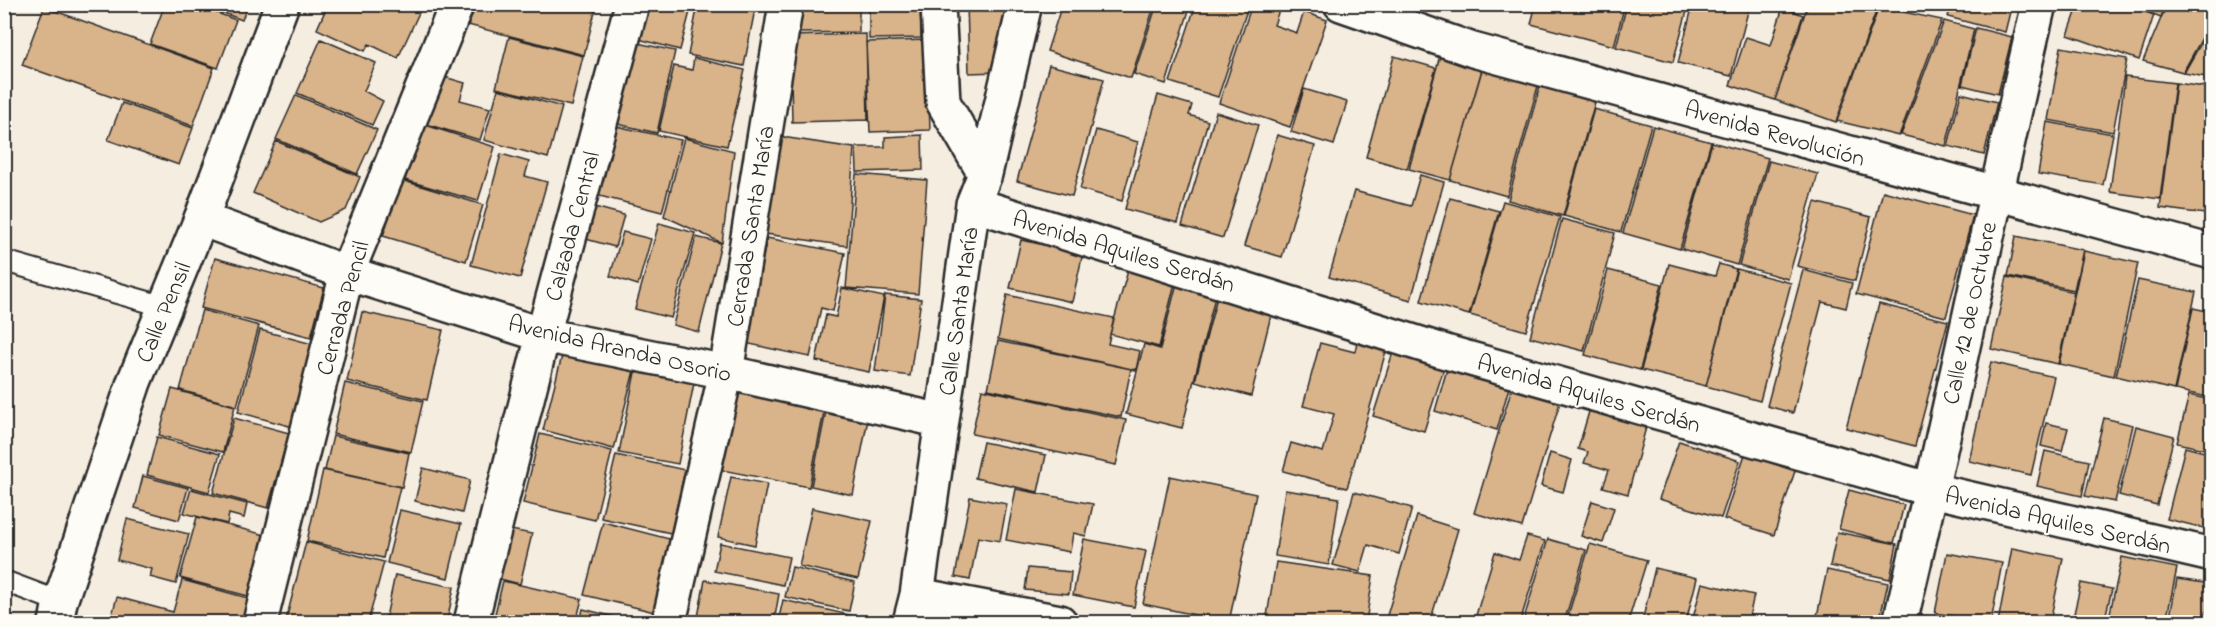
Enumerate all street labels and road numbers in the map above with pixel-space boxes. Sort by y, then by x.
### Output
street label: Avenida Revolución [1680,93,1869,178]
street label: Cerrada Santa María [719,123,786,330]
street label: Calzada Central [538,148,611,305]
street label: Avenida Aquiles Serdán [1008,203,1239,304]
street label: Calle 12 de Octubre [1935,219,2008,408]
street label: Calle Santa María [931,225,990,398]
street label: Cerrada Pencil [309,237,380,380]
street label: Calle Pensil [128,257,202,369]
street label: Avenida Aranda Osorio [504,308,735,393]
street label: Avenida Aquiles Serdán [1472,347,1704,444]
street label: Avenida Aquiles Serdán [1941,479,2174,565]

